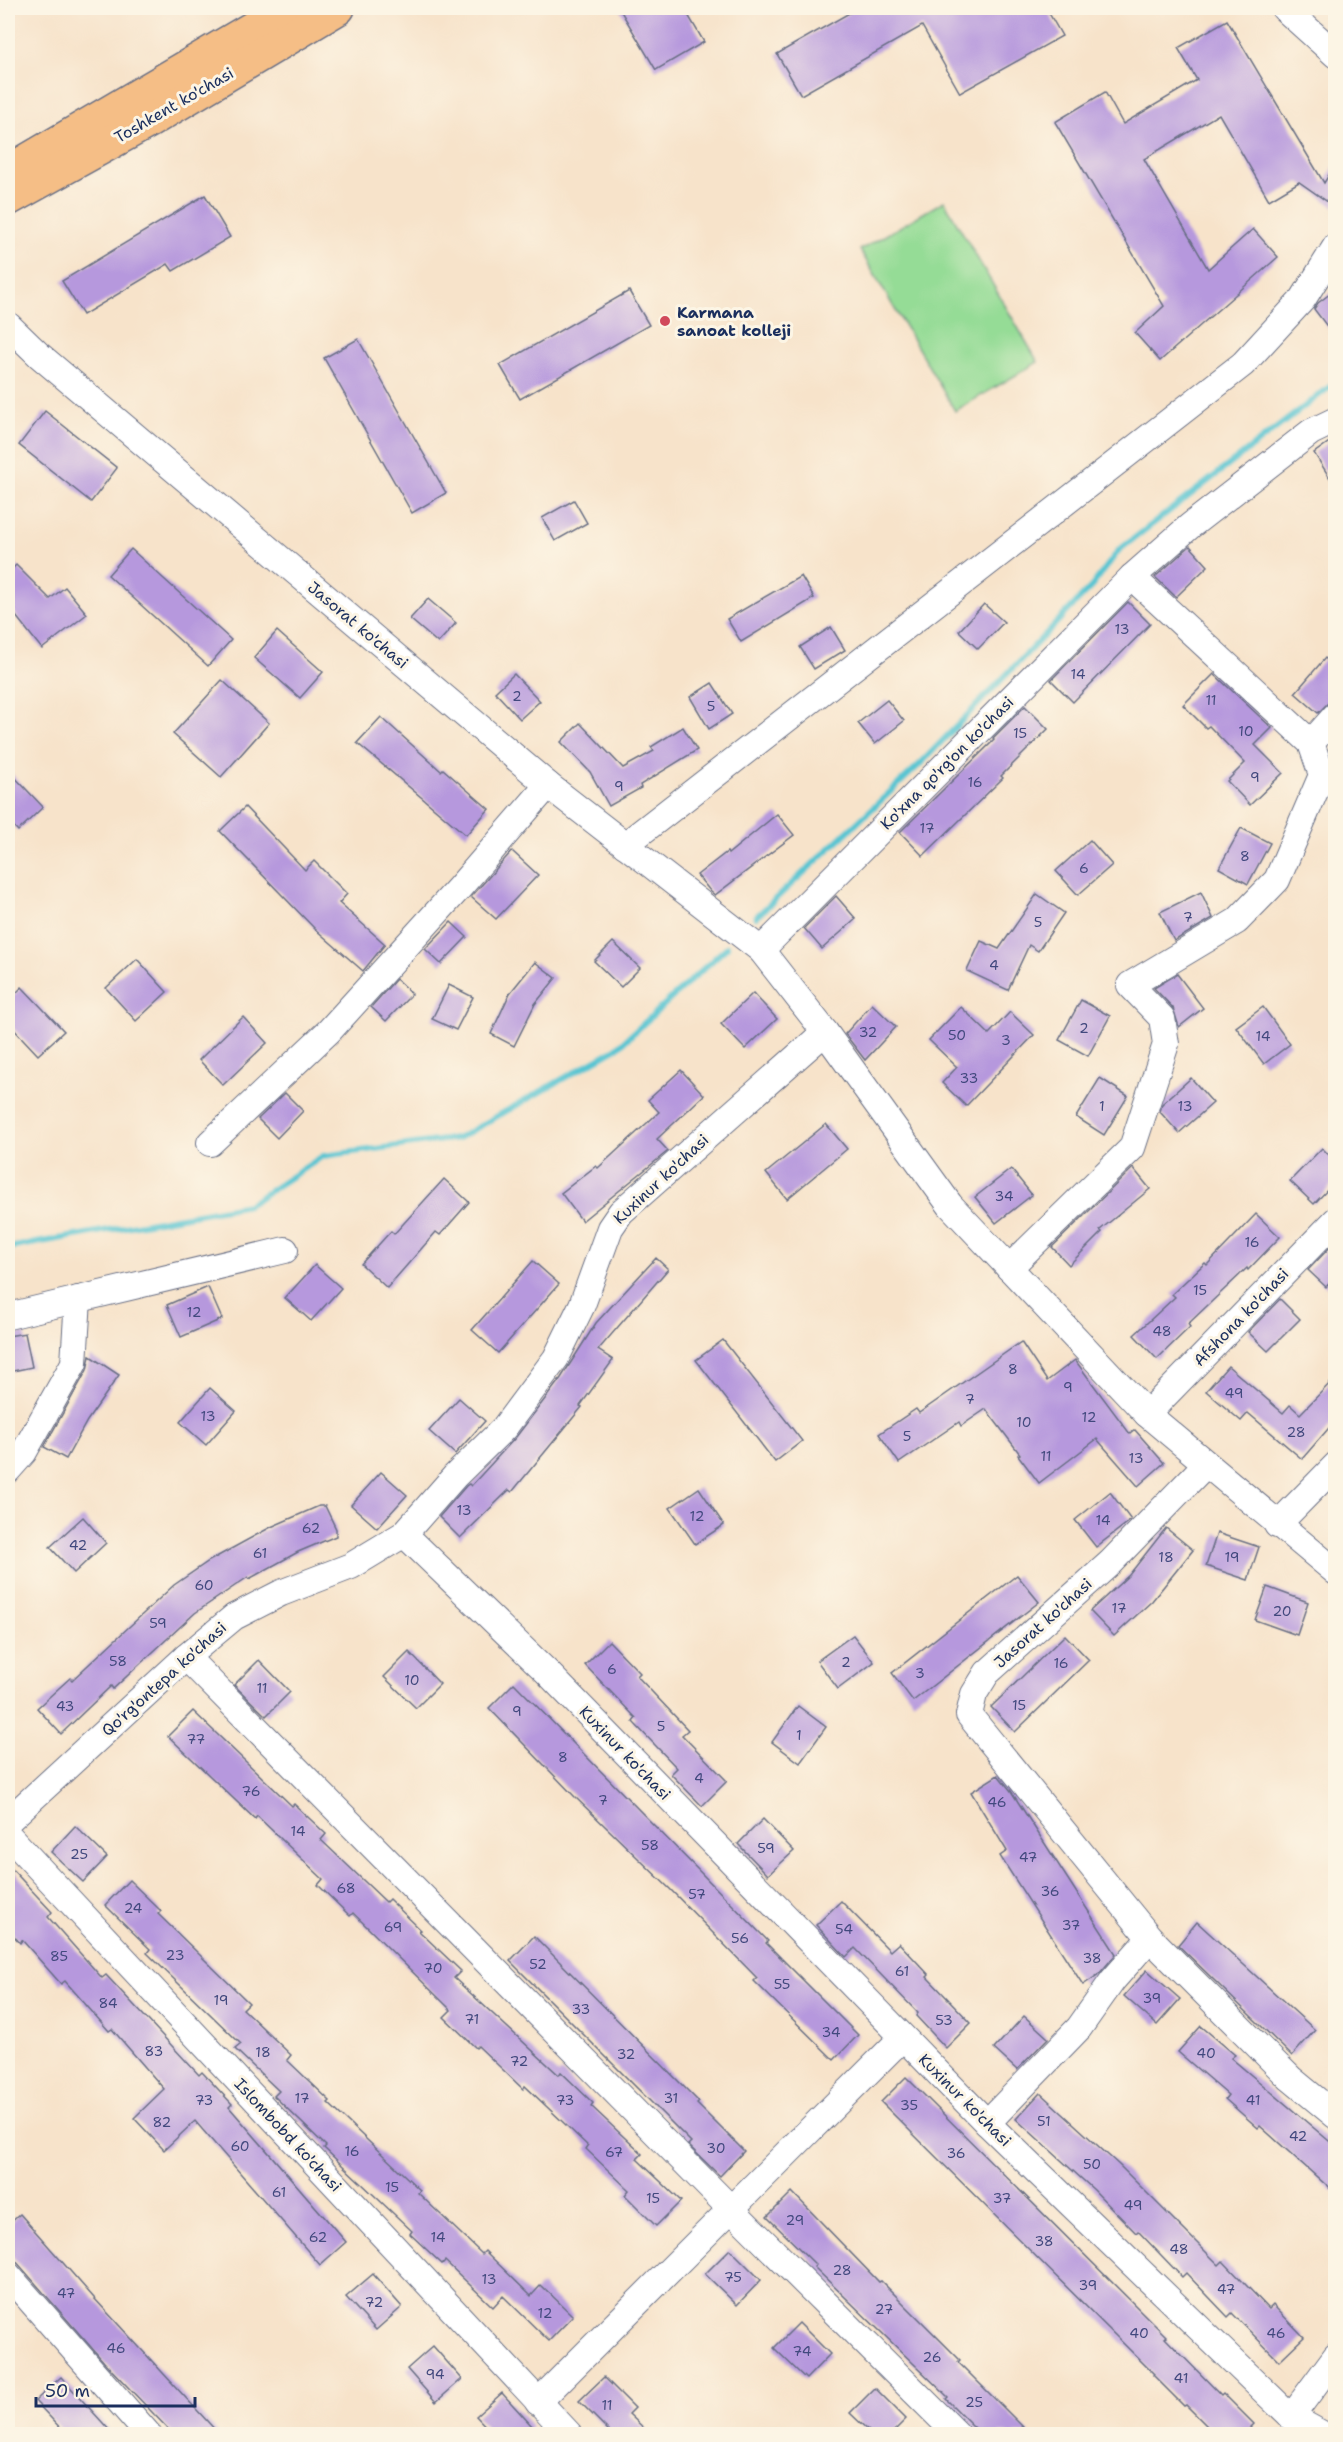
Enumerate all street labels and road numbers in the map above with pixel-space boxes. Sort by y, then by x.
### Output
street label: Toshkent ko'chasi [111,62,237,148]
street label: Jasorat ko'chasi [303,577,413,673]
street label: Ko'xna qo'rg'on ko'chasi [876,692,1018,834]
street label: Kuxinur ko'chasi [609,1129,713,1229]
street label: Afshona ko'chasi [1189,1263,1293,1371]
street label: Jasorat ko'chasi [989,1573,1097,1673]
street label: Qo'rg'ontepa ko'chasi [97,1617,231,1741]
street label: Kuxinur ko'chasi [575,1701,675,1805]
street label: Kuxinur ko'chasi [914,2049,1016,2151]
street label: Islombobd ko'chasi [230,2074,346,2196]

